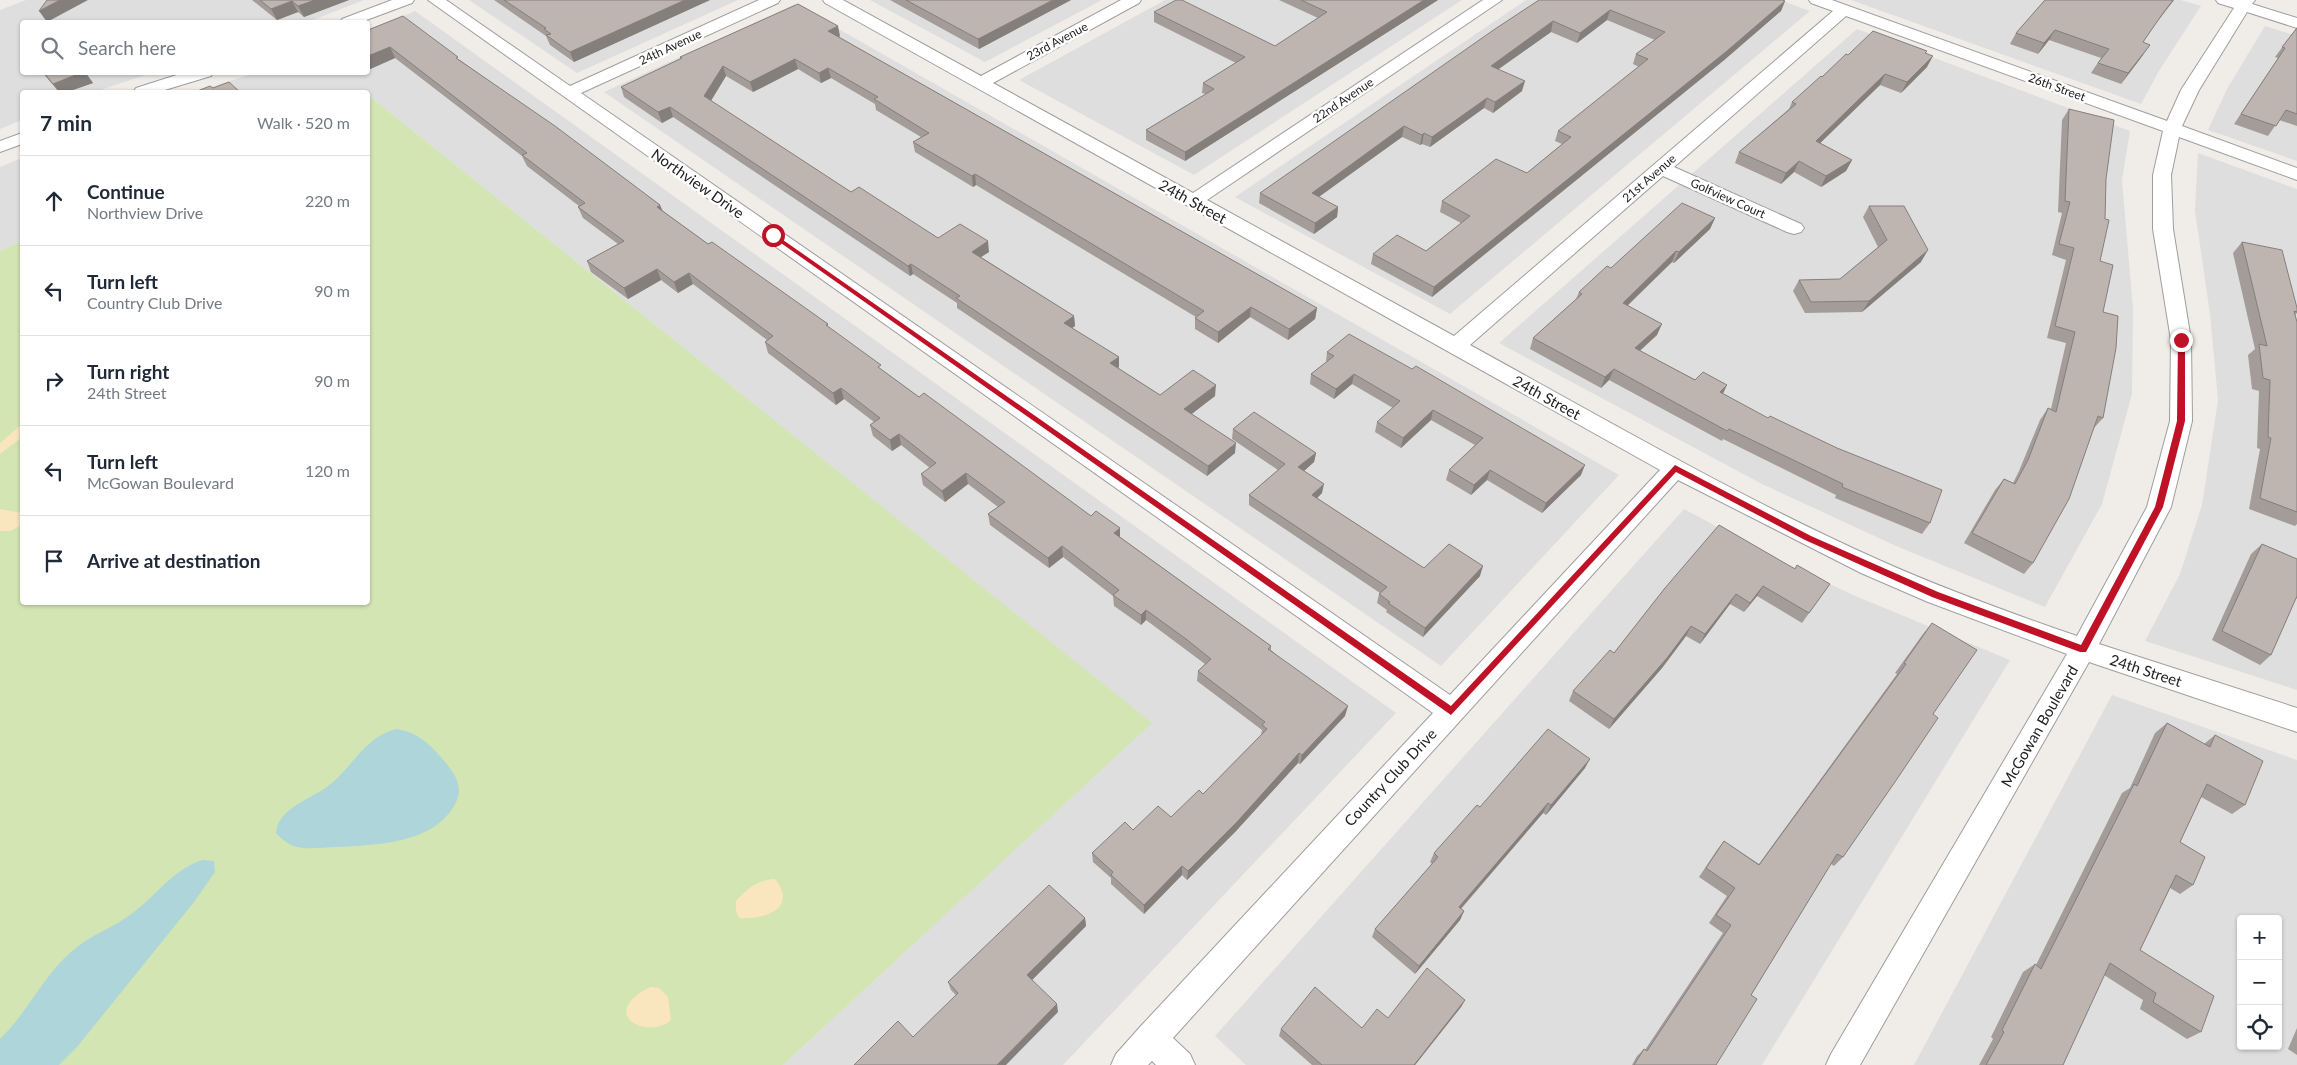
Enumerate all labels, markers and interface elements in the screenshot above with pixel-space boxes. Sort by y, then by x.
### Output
street label: 23rd Avenue [1024,19,1090,63]
search box [20,20,370,75]
street label: 24th Avenue [636,26,704,68]
icon: search [38,34,66,62]
text: Search here [78,36,176,59]
street label: 26th Street [2026,70,2088,104]
street label: 22nd Avenue [1310,74,1376,126]
text: 7 min [40,110,92,135]
text: Walk · 520 m [257,113,350,132]
street label: Northview Drive [648,144,748,222]
street label: 21st Avenue [1619,151,1679,205]
street label: 24th Street [1156,175,1230,227]
street label: Golfview Court [1688,175,1768,221]
text: Continue [87,180,165,203]
icon: ahead [40,187,68,215]
text: 220 m [305,191,350,210]
text: Northview Drive [87,203,203,222]
route start [762,224,785,247]
text: Turn left [87,270,158,293]
icon: left [40,277,68,305]
text: 90 m [314,281,350,300]
text: Country Club Drive [87,293,222,312]
route end [2170,329,2193,352]
text: Turn right [87,360,169,383]
icon: right [40,367,68,395]
text: 90 m [314,371,350,390]
street label: 24th Street [1510,371,1584,423]
text: 24th Street [87,383,166,402]
text: Turn left [87,450,158,473]
icon: left [40,457,68,485]
text: 120 m [305,461,350,480]
text: McGowan Boulevard [87,473,234,492]
icon: arrive [40,547,68,575]
text: Arrive at destination [87,549,260,572]
street label: 24th Street [2108,650,2185,690]
street label: McGowan Boulevard [1997,662,2081,790]
street label: Country Club Drive [1340,724,1440,830]
map controls [2237,915,2282,1050]
button: + [2237,915,2282,960]
button: − [2237,960,2282,1005]
button: locate [2237,1005,2282,1050]

